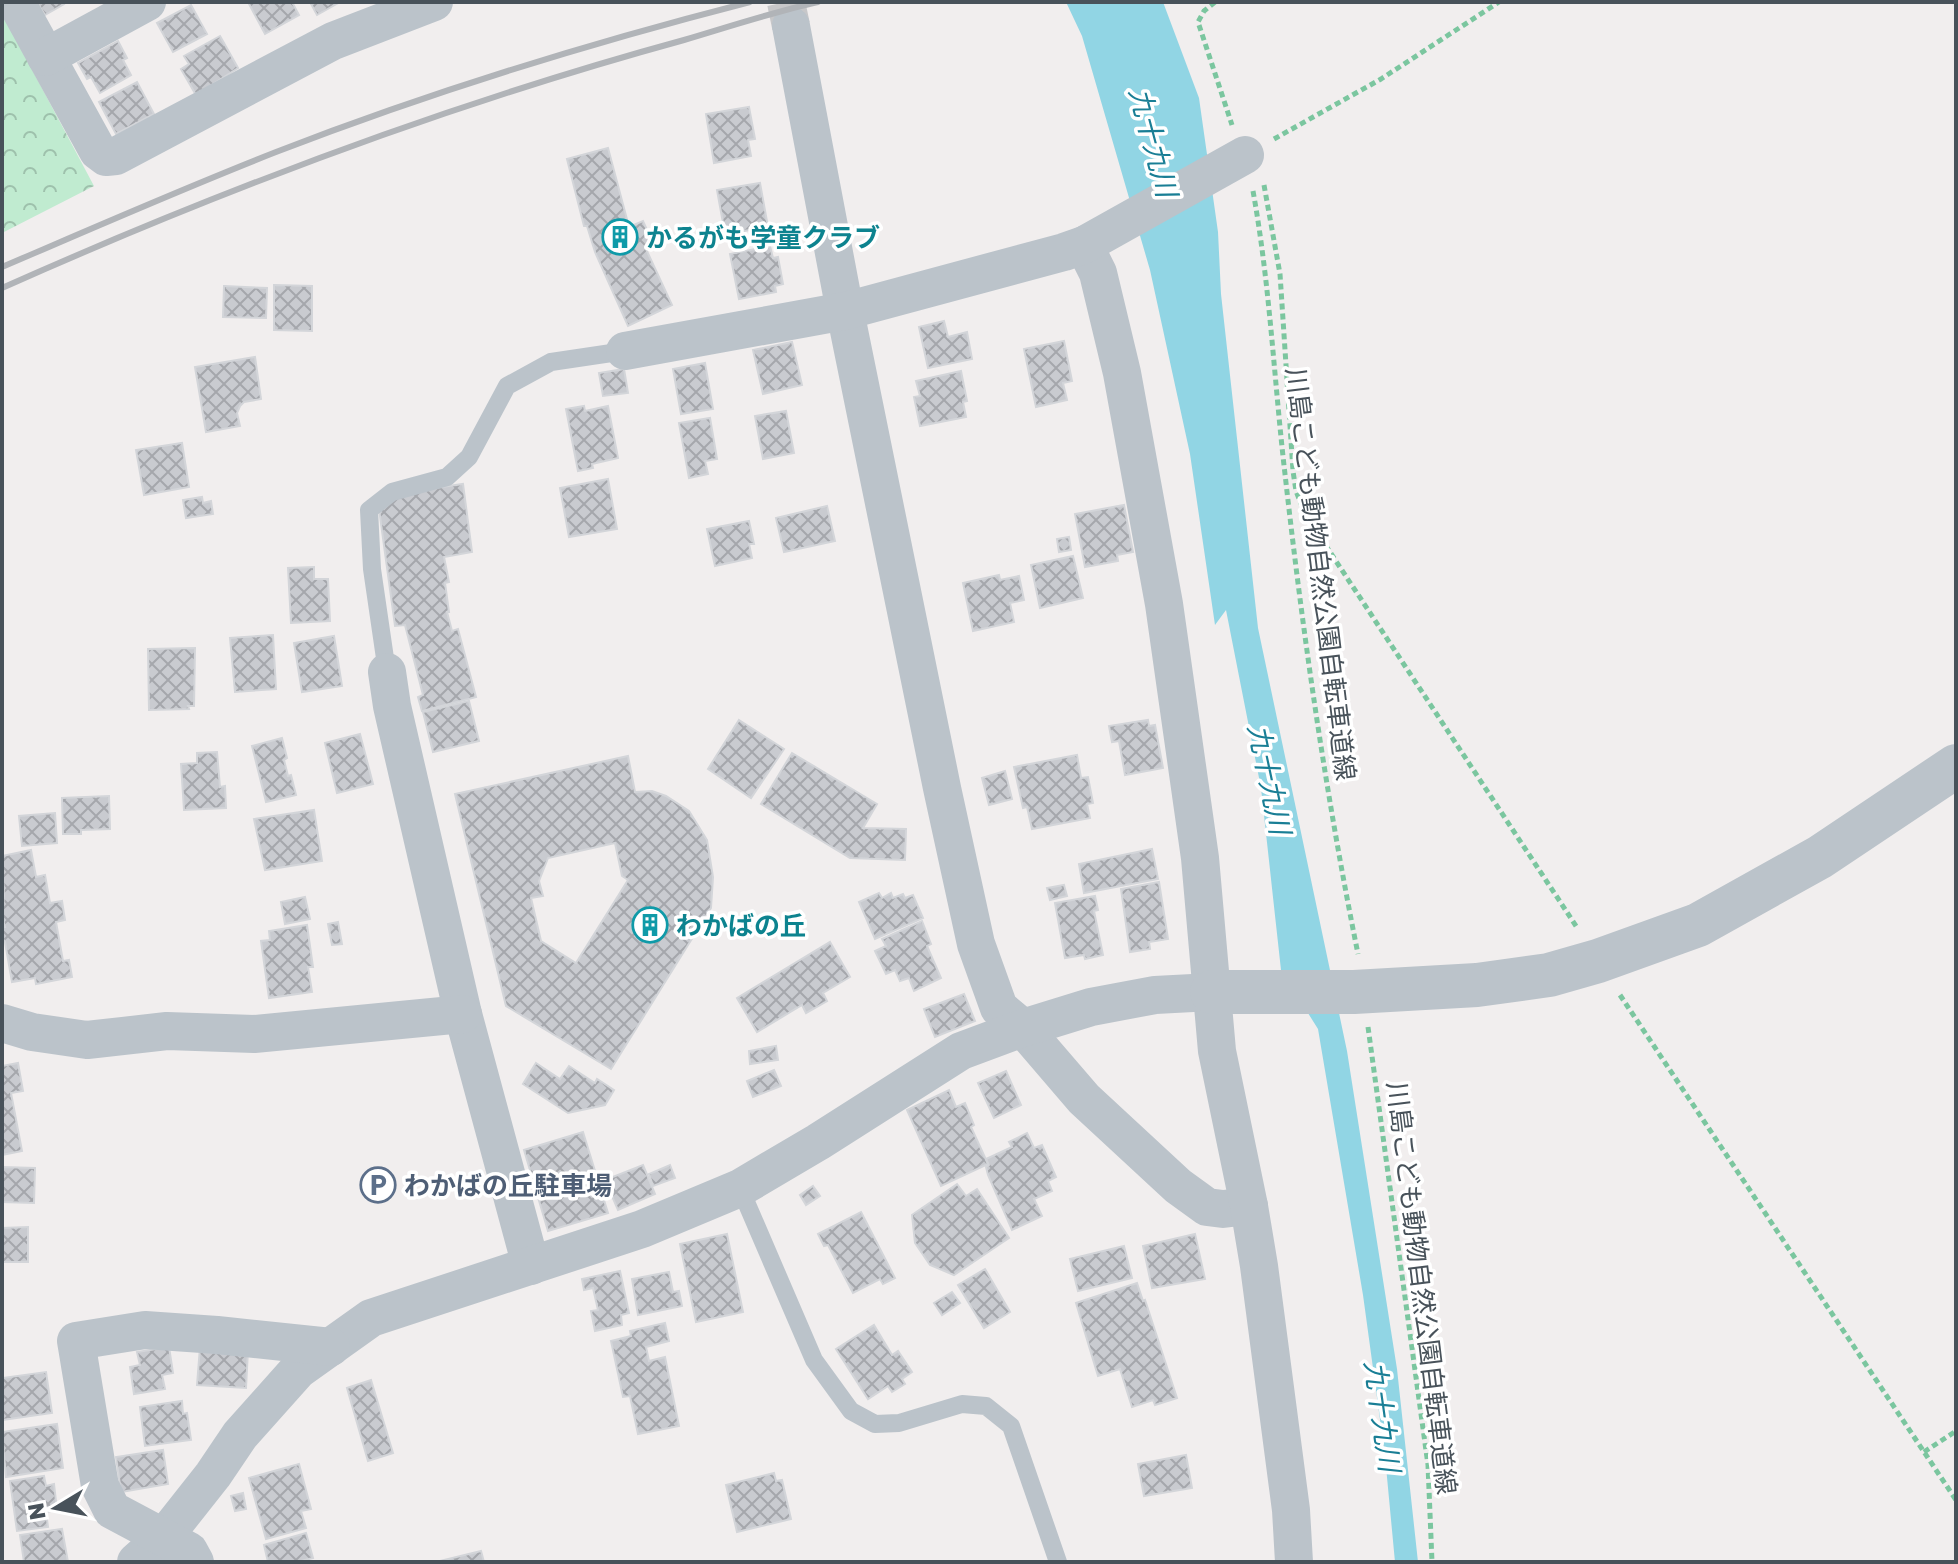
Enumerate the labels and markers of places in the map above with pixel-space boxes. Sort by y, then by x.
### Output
building icon: かるがも学童クラブ [601,218,639,256]
place label: かるがも学童クラブ [646,222,880,253]
building icon: わかばの丘 [631,906,669,944]
place label: わかばの丘 [676,910,806,941]
parking icon: わかばの丘駐車場 [359,1166,397,1204]
place label: わかばの丘駐車場 [404,1170,612,1201]

